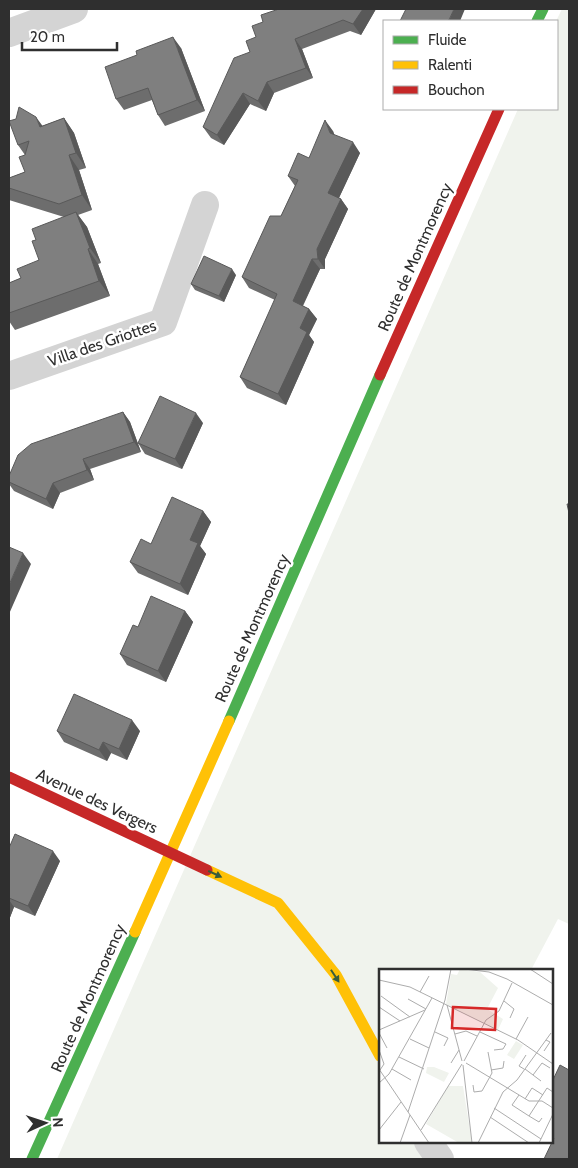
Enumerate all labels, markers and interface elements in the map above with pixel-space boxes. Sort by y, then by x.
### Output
scale bar [22,20,118,52]
legend [383,20,558,110]
text: 20 m [30,28,65,46]
text: Fluide [428,31,467,49]
text: Ralenti [428,56,472,74]
text: Bouchon [428,81,485,99]
street label: Route de Montmorency [374,180,456,334]
street label: Villa des Griottes [45,315,159,370]
street label: Route de Montmorency [211,551,293,705]
street label: Avenue des Vergers [33,765,161,838]
one-way arrow [208,870,222,878]
street label: Route de Montmorency [47,921,129,1075]
one-way arrow [331,969,340,982]
inset map [379,969,553,1143]
north arrow [20,1098,70,1148]
text: N [49,1117,67,1128]

